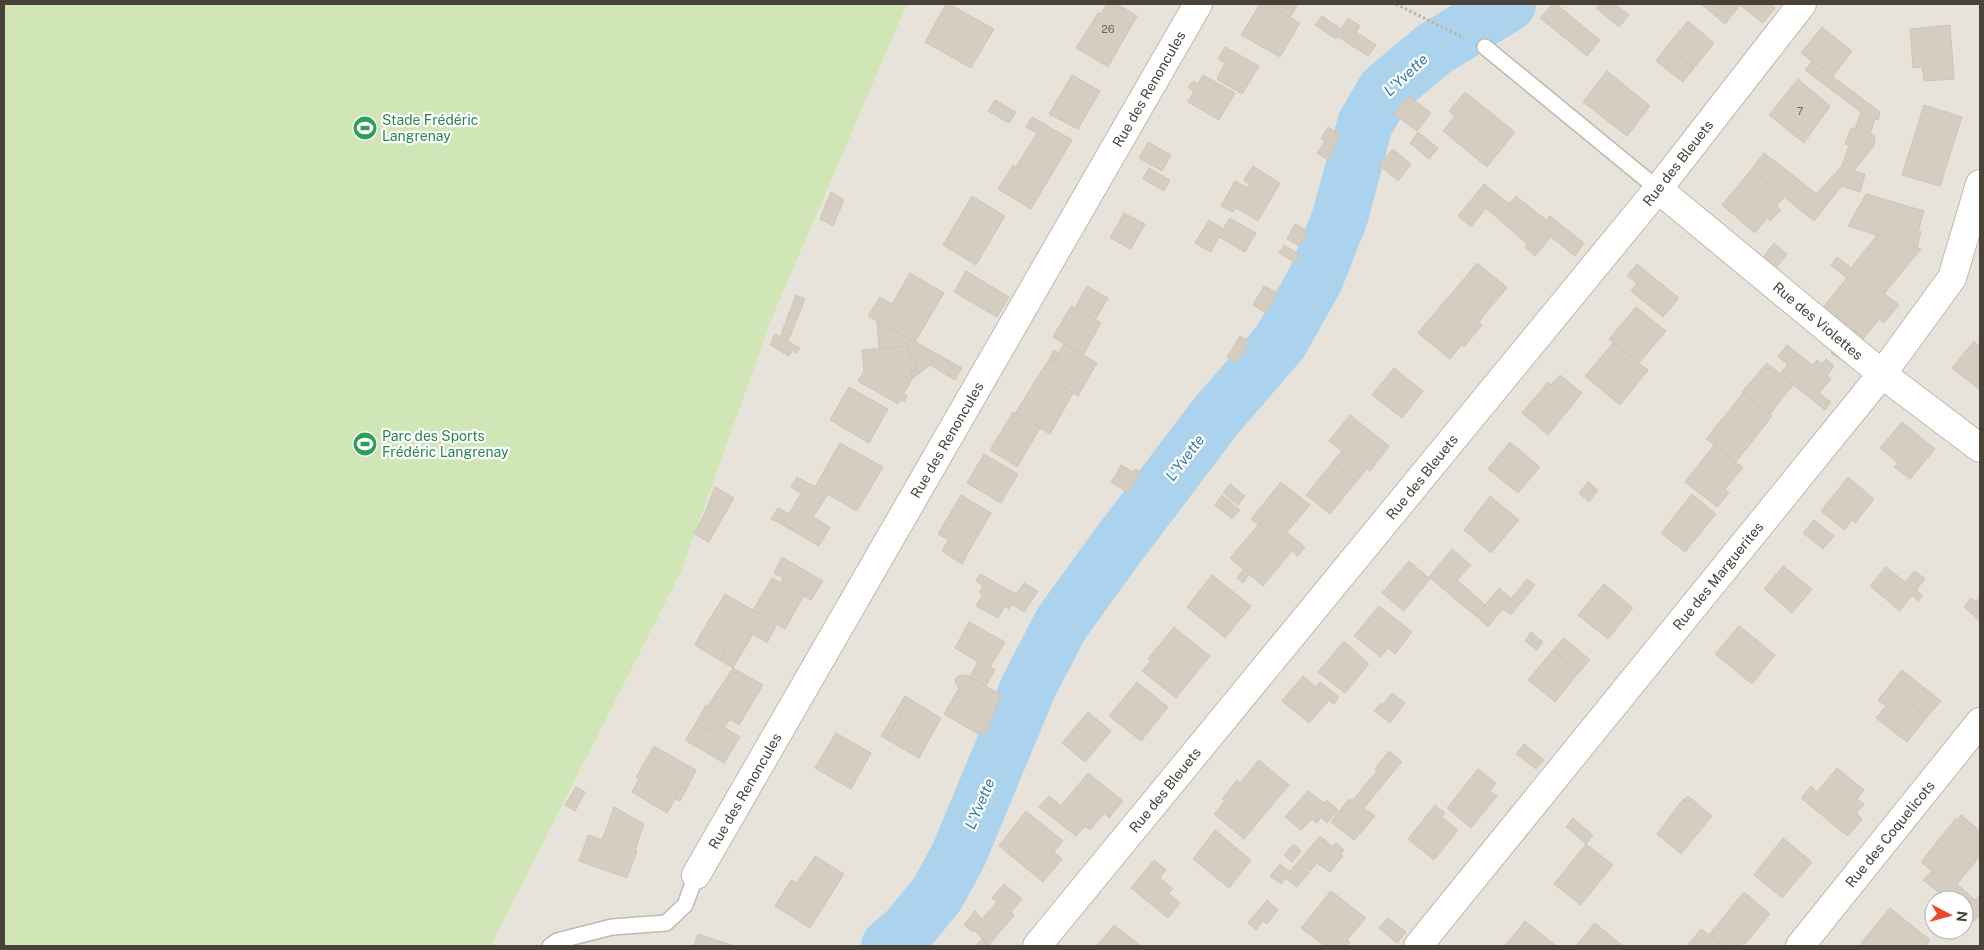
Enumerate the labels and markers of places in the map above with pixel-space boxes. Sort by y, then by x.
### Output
place label: Stade Frédéric Langrenay [382,112,478,144]
sports icon: Stade Frédéric Langrenay [352,115,378,141]
place label: Parc des Sports Frédéric Langrenay [382,428,509,460]
sports icon: Parc des Sports Frédéric Langrenay [352,431,378,457]

